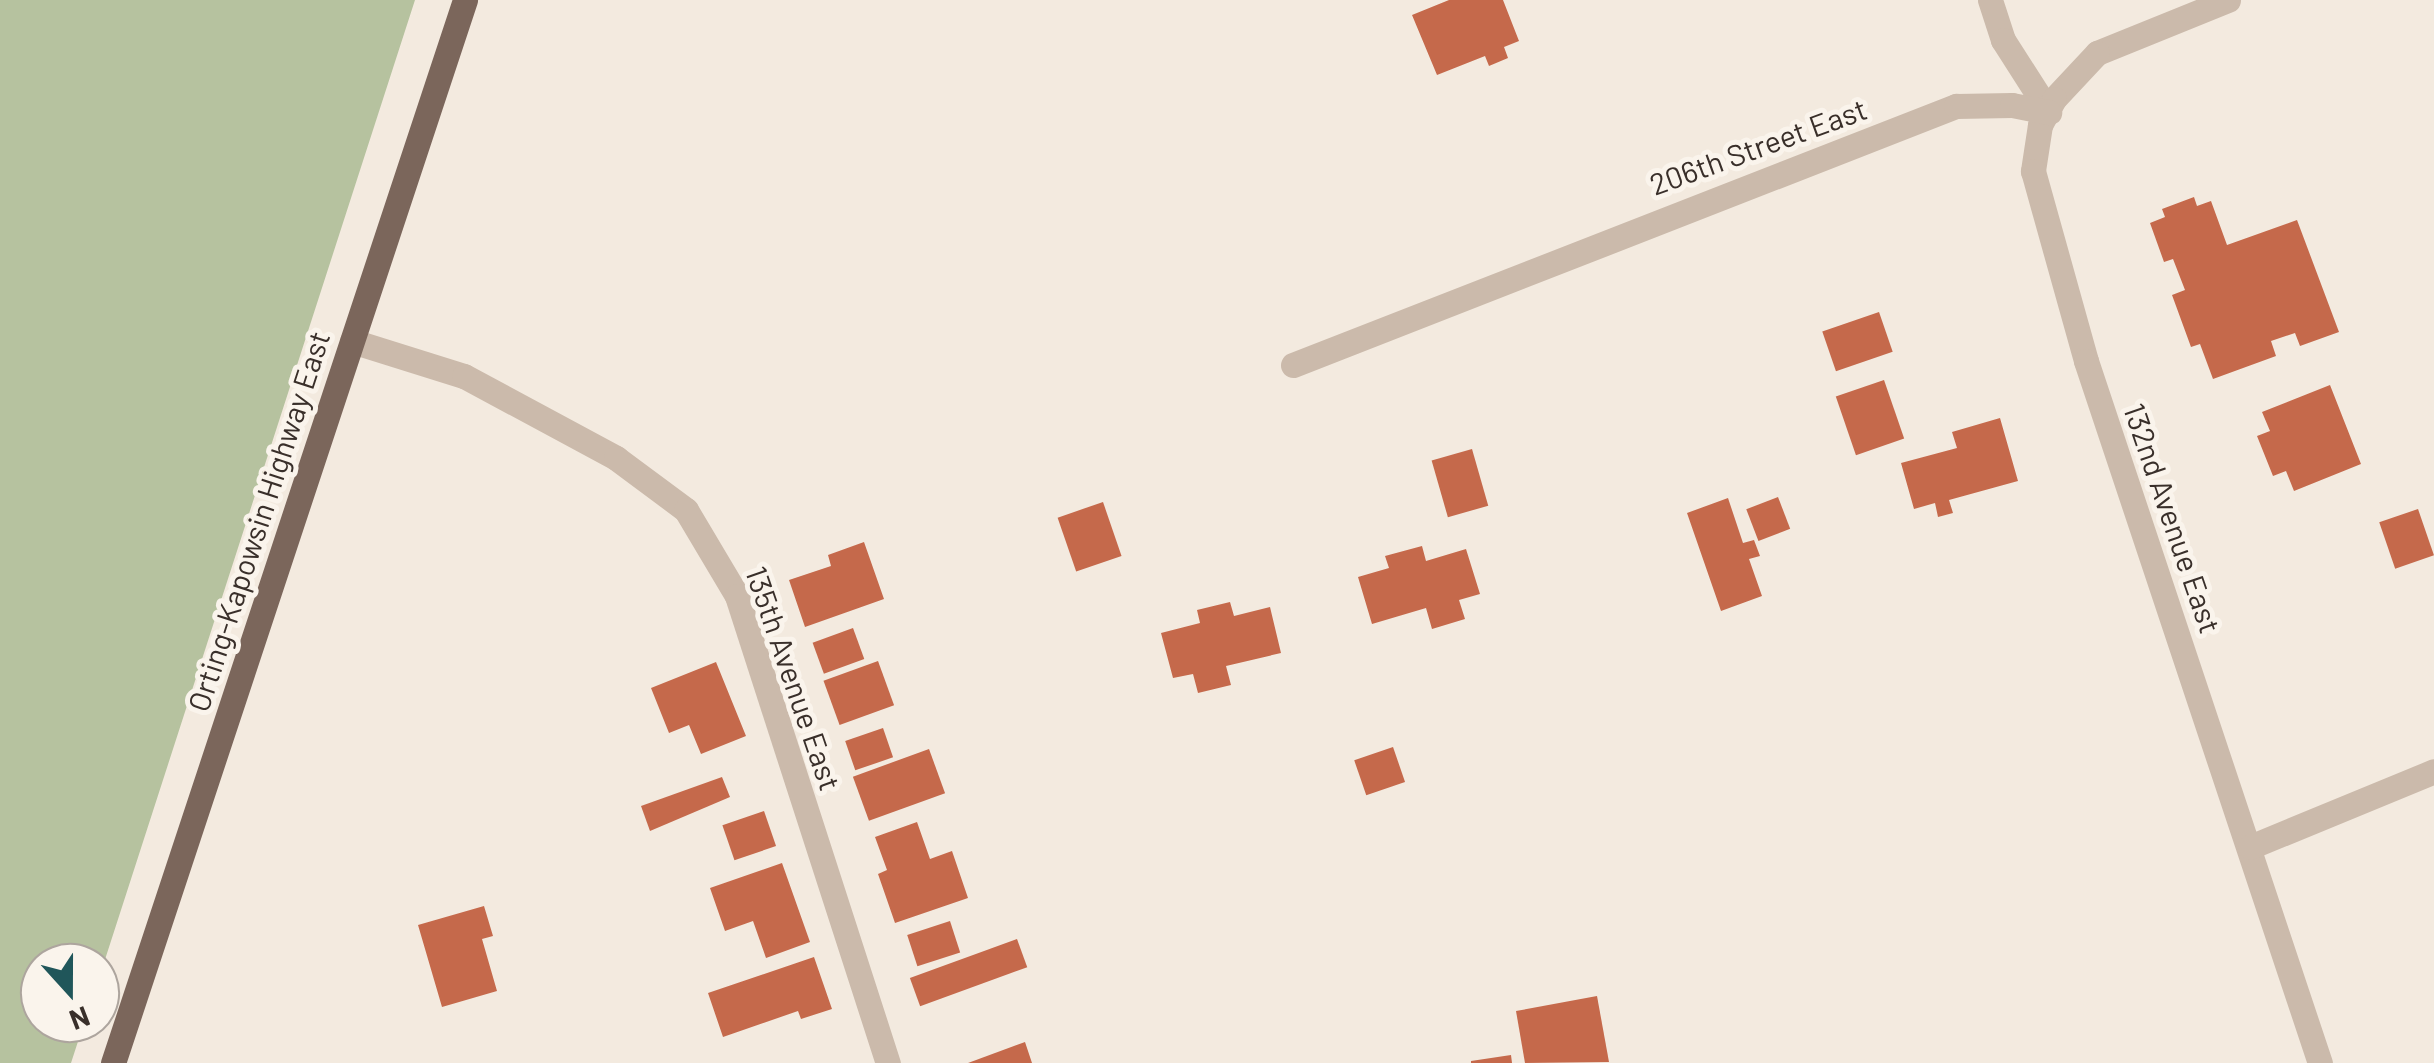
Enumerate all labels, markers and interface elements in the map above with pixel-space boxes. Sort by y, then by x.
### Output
street label: 206th Street East [1645,90,1871,202]
street label: Orting-Kapowsin Highway East [179,326,337,716]
street label: 132nd Avenue East [2117,398,2229,638]
street label: 135th Avenue East [739,561,849,795]
north arrow [20,943,120,1043]
text: N [65,1000,95,1038]

